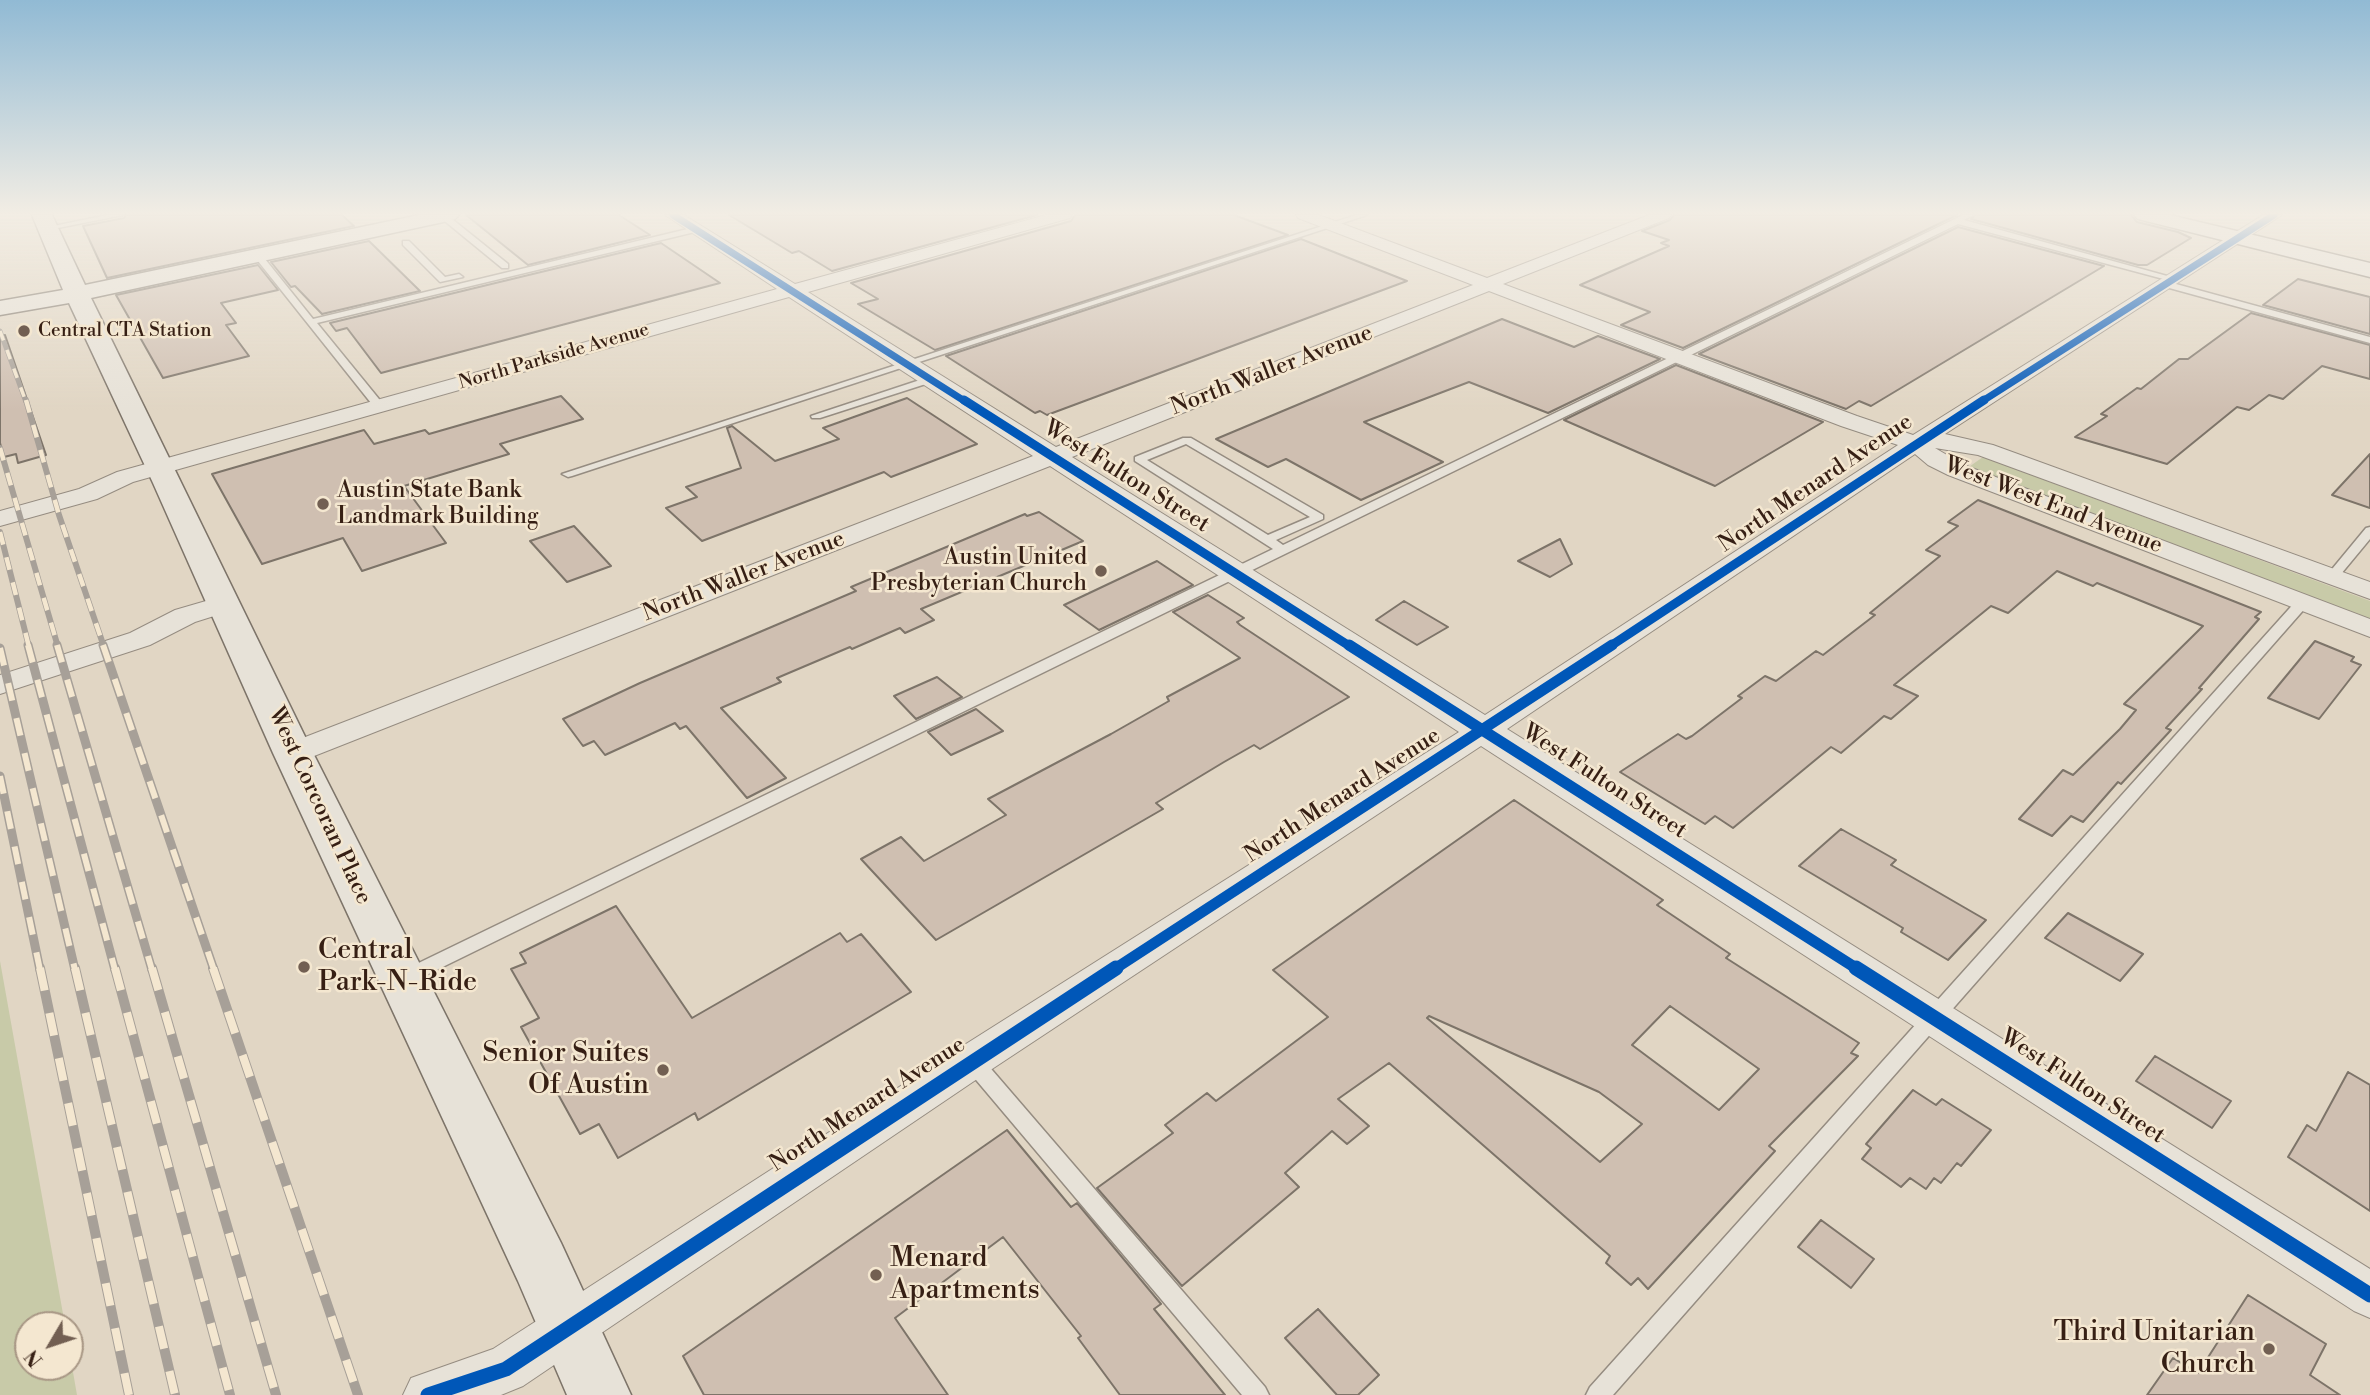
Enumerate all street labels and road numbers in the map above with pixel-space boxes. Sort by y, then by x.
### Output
street label: North Parkside Avenue [456,319,652,395]
street label: North Waller Avenue [1167,320,1377,422]
street label: North Menard Avenue [1714,409,1918,559]
street label: West Fulton Street [1038,415,1214,539]
street label: West West End Avenue [1940,452,2166,560]
street label: North Waller Avenue [639,526,849,628]
street label: West Corcoran Place [261,703,377,909]
street label: West Fulton Street [1517,718,1691,846]
street label: North Menard Avenue [1240,722,1446,870]
street label: West Fulton Street [1995,1023,2169,1151]
street label: North Menard Avenue [765,1031,971,1179]

